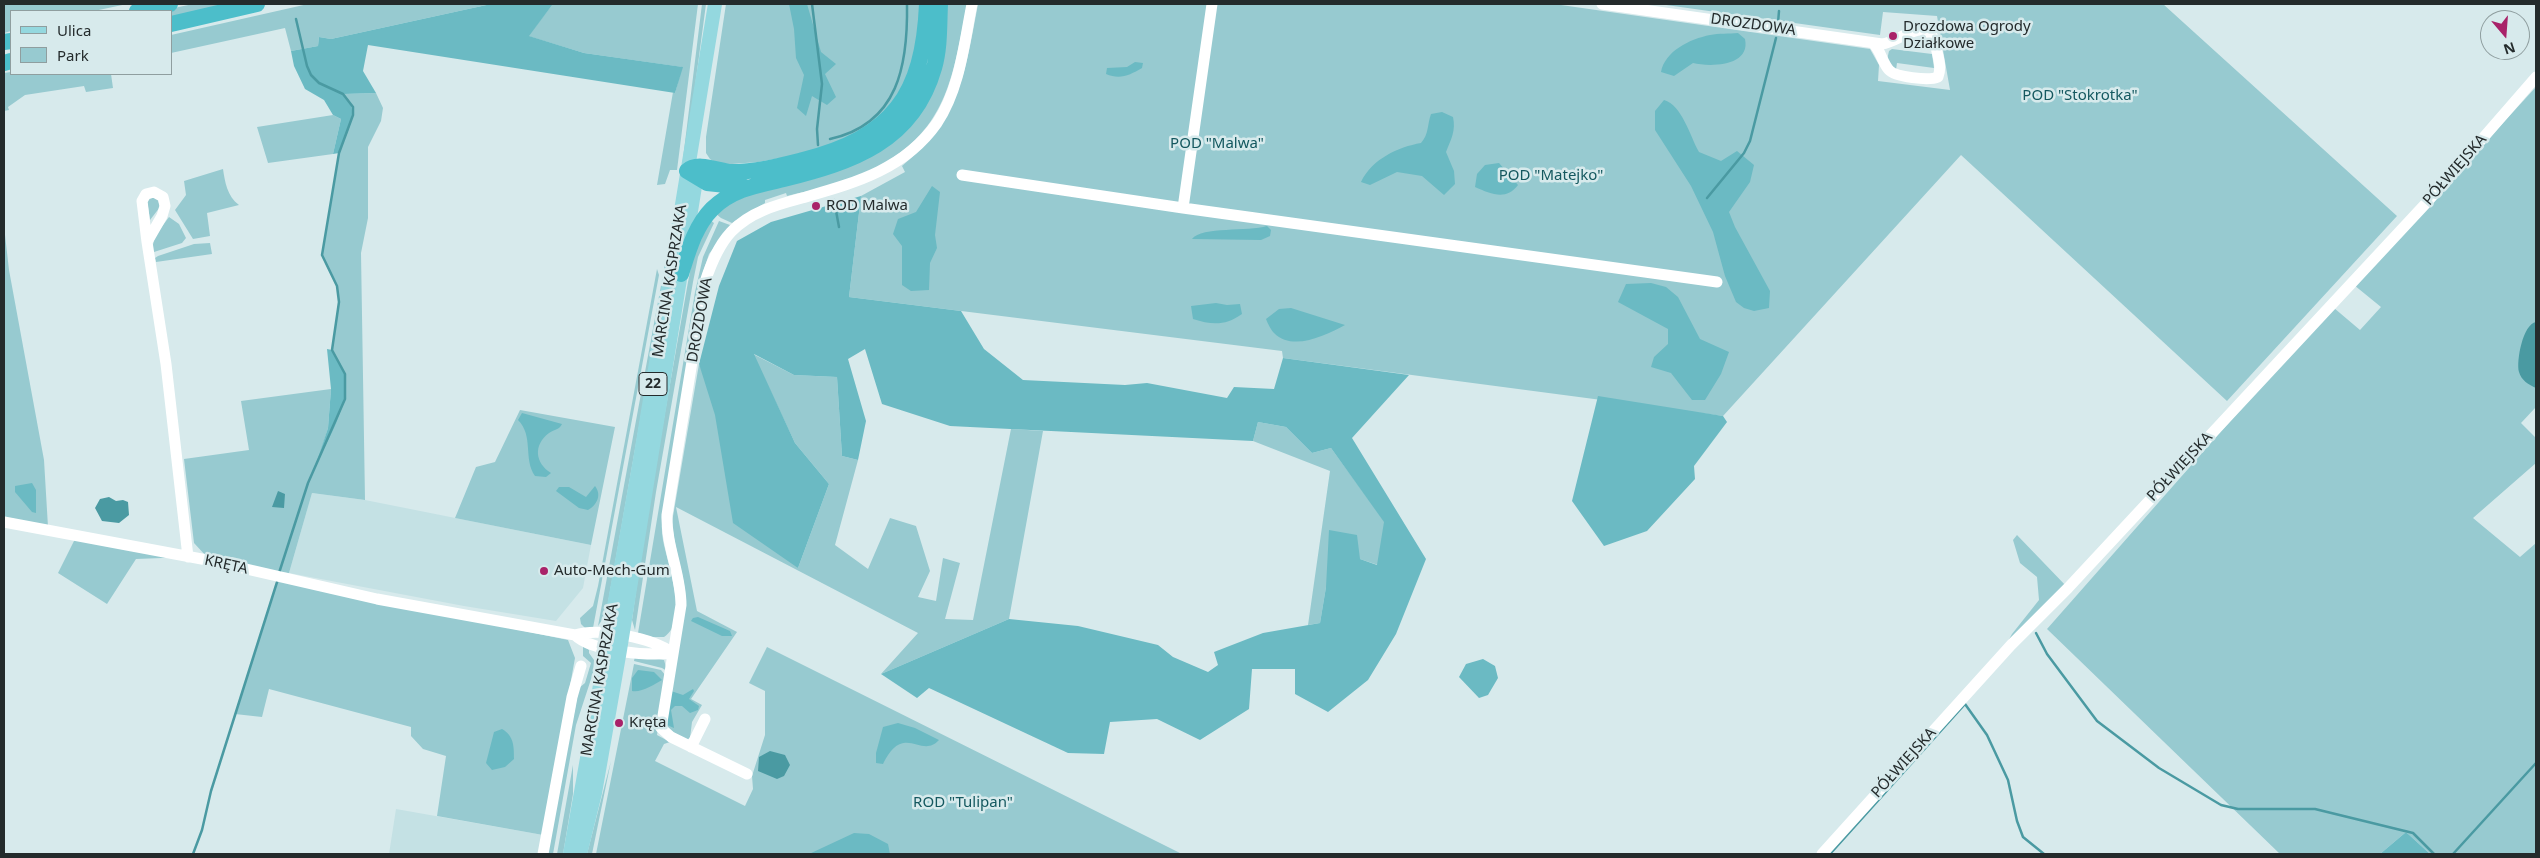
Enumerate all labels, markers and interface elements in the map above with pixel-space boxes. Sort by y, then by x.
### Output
legend [10,10,172,75]
street label: DROZDOWA [1709,10,1797,40]
north arrow [2480,10,2530,60]
place label: Drozdowa Ogrody Działkowe [1903,18,2031,53]
text: Ulica [57,20,91,40]
marker: Drozdowa Ogrody Działkowe [1887,30,1899,42]
text: N [2501,38,2518,60]
text: Park [57,45,89,65]
park label: POD "Stokrotka" [2022,87,2138,105]
street label: PÓŁWIEJSKA [2419,131,2491,209]
park label: POD "Malwa" [1170,135,1264,153]
park label: POD "Matejko" [1499,167,1603,185]
place label: ROD Malwa [826,197,908,215]
marker: ROD Malwa [810,200,822,212]
street label: MARCINA KASPRZAKA [649,203,691,359]
street label: DROZDOWA [684,276,716,364]
road number: 22 [639,372,667,396]
street label: PÓŁWIEJSKA [2143,429,2217,505]
street label: KRĘTA [203,552,249,578]
place label: Auto-Mech-Gum [554,562,670,580]
marker: Auto-Mech-Gum [538,565,550,577]
street label: MARCINA KASPRZAKA [578,602,622,758]
place label: Kręta [629,714,666,732]
marker: Kręta [613,717,625,729]
street label: PÓŁWIEJSKA [1868,724,1940,802]
park label: ROD "Tulipan" [913,794,1013,812]

